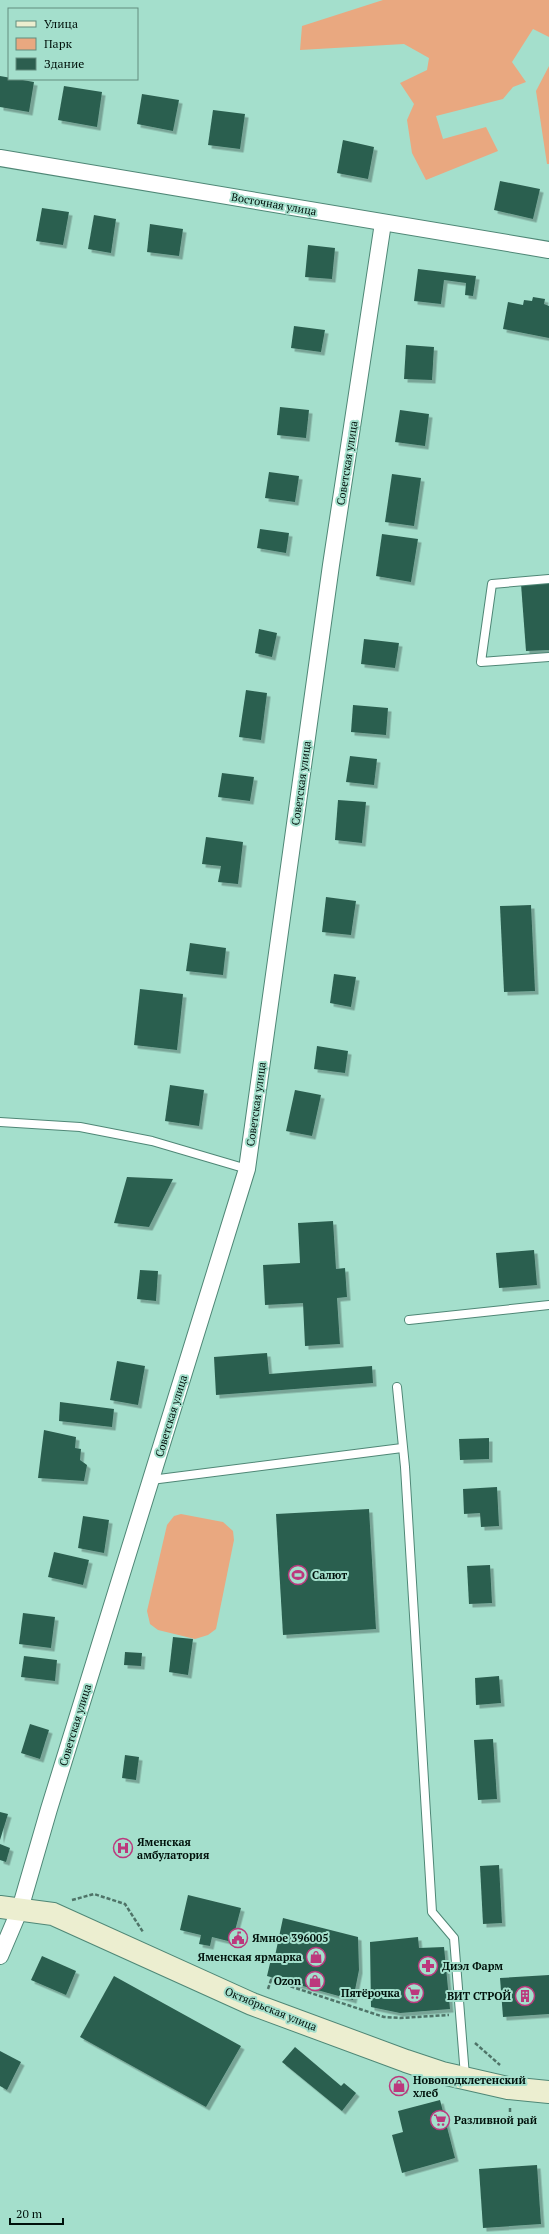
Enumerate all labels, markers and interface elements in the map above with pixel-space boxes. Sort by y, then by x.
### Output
legend [8,8,138,80]
text: Улица [44,16,78,31]
text: Парк [44,36,72,51]
text: Здание [44,56,84,71]
street label: Восточная улица [230,190,318,218]
street label: Советская улица [333,419,361,506]
street label: Советская улица [288,739,314,826]
street label: Советская улица [243,1060,269,1147]
street label: Советская улица [152,1373,190,1459]
sports icon: Салют [287,1564,309,1586]
place label: Салют [312,1568,347,1582]
street label: Советская улица [56,1682,94,1768]
place label: Яменская амбулатория [137,1835,210,1862]
hospital icon: Яменская амбулатория [112,1837,134,1859]
public building icon: Ямное 396005 [227,1927,249,1949]
place label: Ямное 396005 [252,1931,328,1945]
shop icon: Яменская ярмарка [305,1946,327,1968]
place label: Яменская ярмарка [198,1950,302,1964]
pharmacy icon: Диэл Фарм [417,1955,439,1977]
place label: Диэл Фарм [442,1959,503,1973]
shop icon: Ozon [304,1970,326,1992]
place label: Ozon [274,1974,301,1988]
supermarket icon: Пятёрочка [403,1982,425,2004]
street label: Октябрьская улица [223,1984,320,2034]
building icon: ВИТ СТРОЙ [514,1985,536,2007]
place label: Пятёрочка [341,1986,400,2000]
place label: ВИТ СТРОЙ [447,1989,511,2003]
place label: Новоподклетенский хлеб [413,2073,526,2100]
shop icon: Новоподклетенский хлеб [388,2075,410,2097]
supermarket icon: Разливной рай [429,2109,451,2131]
place label: Разливной рай [454,2113,538,2127]
scale bar [10,2200,63,2226]
text: 20 m [16,2206,43,2221]

